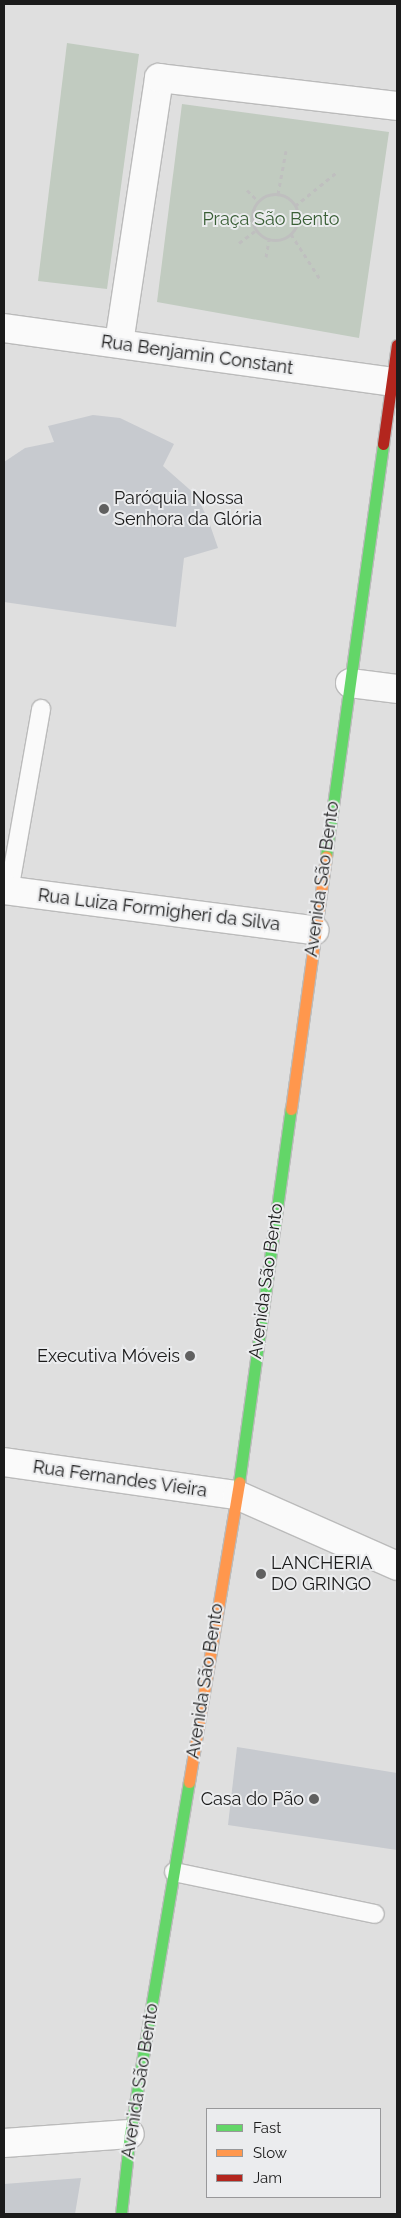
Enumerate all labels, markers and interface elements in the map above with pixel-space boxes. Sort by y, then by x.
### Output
park label: Praça São Bento [202,208,340,230]
street label: Rua Benjamin Constant [100,331,294,379]
place label: Paróquia Nossa Senhora da Glória [114,488,262,530]
marker: Paróquia Nossa Senhora da Glória [98,503,110,515]
street label: Avenida São Bento [300,800,344,958]
street label: Rua Luiza Formigheri da Silva [37,884,281,936]
street label: Avenida São Bento [244,1202,288,1360]
place label: Executiva Móveis [37,1345,180,1367]
marker: Executiva Móveis [184,1350,196,1362]
street label: Rua Fernandes Vieira [31,1456,209,1502]
place label: LANCHERIA DO GRINGO [271,1553,373,1596]
marker: LANCHERIA DO GRINGO [255,1568,267,1580]
street label: Avenida São Bento [182,1602,228,1760]
place label: Casa do Pão [201,1788,304,1810]
marker: Casa do Pão [308,1793,320,1805]
street label: Avenida São Bento [117,2002,163,2160]
legend [206,2108,381,2198]
text: Fast [253,2119,281,2137]
text: Slow [253,2144,287,2162]
text: Jam [253,2169,282,2187]

